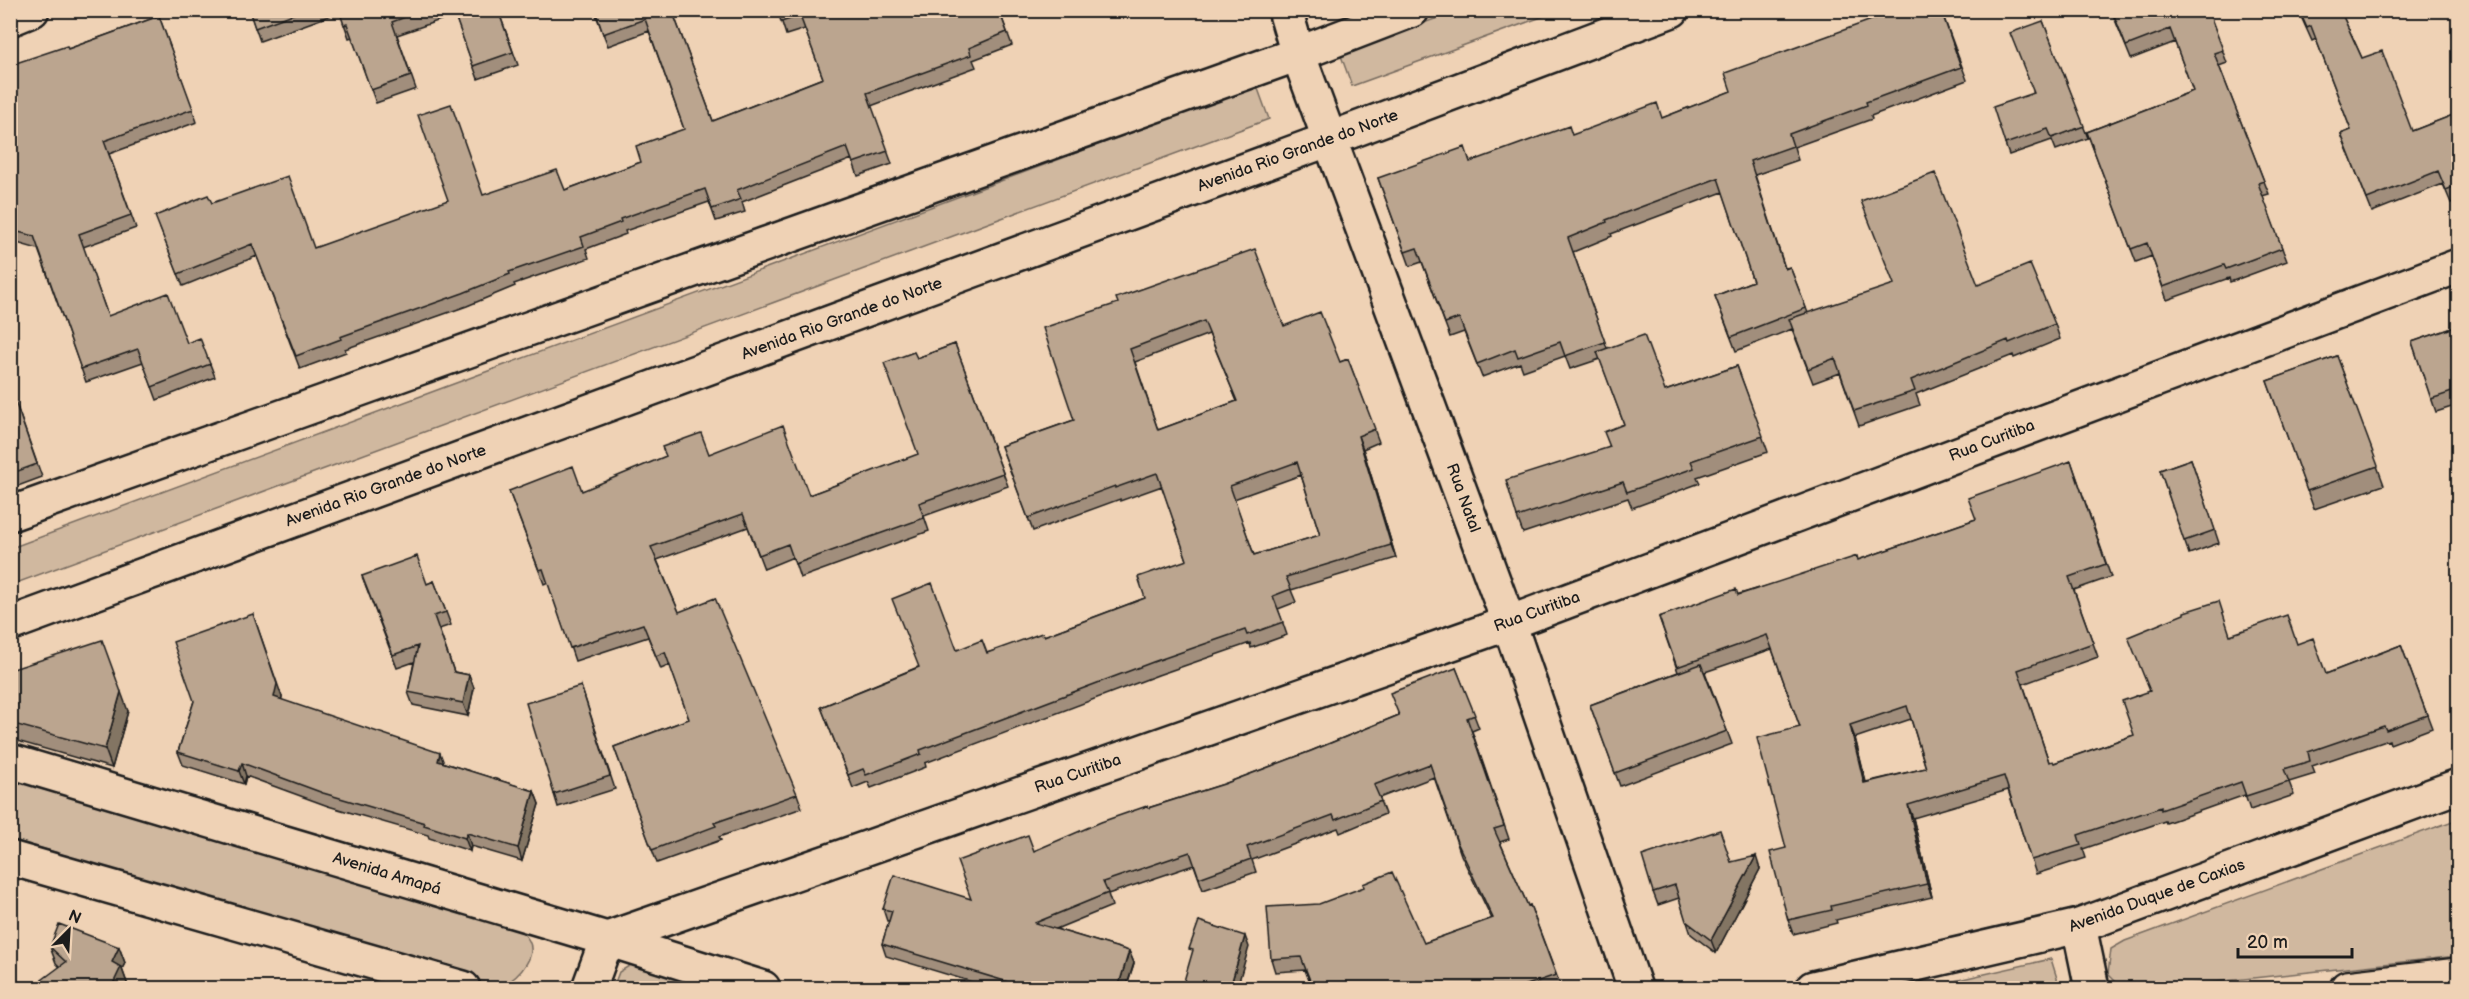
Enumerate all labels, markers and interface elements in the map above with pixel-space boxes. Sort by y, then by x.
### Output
street label: Avenida Rio Grande do Norte [1195,106,1401,196]
street label: Avenida Rio Grande do Norte [739,274,945,364]
street label: Rua Curitiba [1946,416,2038,466]
street label: Avenida Rio Grande do Norte [283,441,489,531]
street label: Rua Natal [1442,461,1484,535]
street label: Rua Curitiba [1491,588,1583,636]
street label: Rua Curitiba [1032,750,1124,798]
street label: Avenida Amapá [331,849,443,899]
street label: Avenida Duque de Caxias [2066,855,2248,937]
north arrow [39,900,99,960]
text: N [65,907,84,929]
scale bar [2238,921,2352,959]
text: 20 m [2247,932,2288,953]

